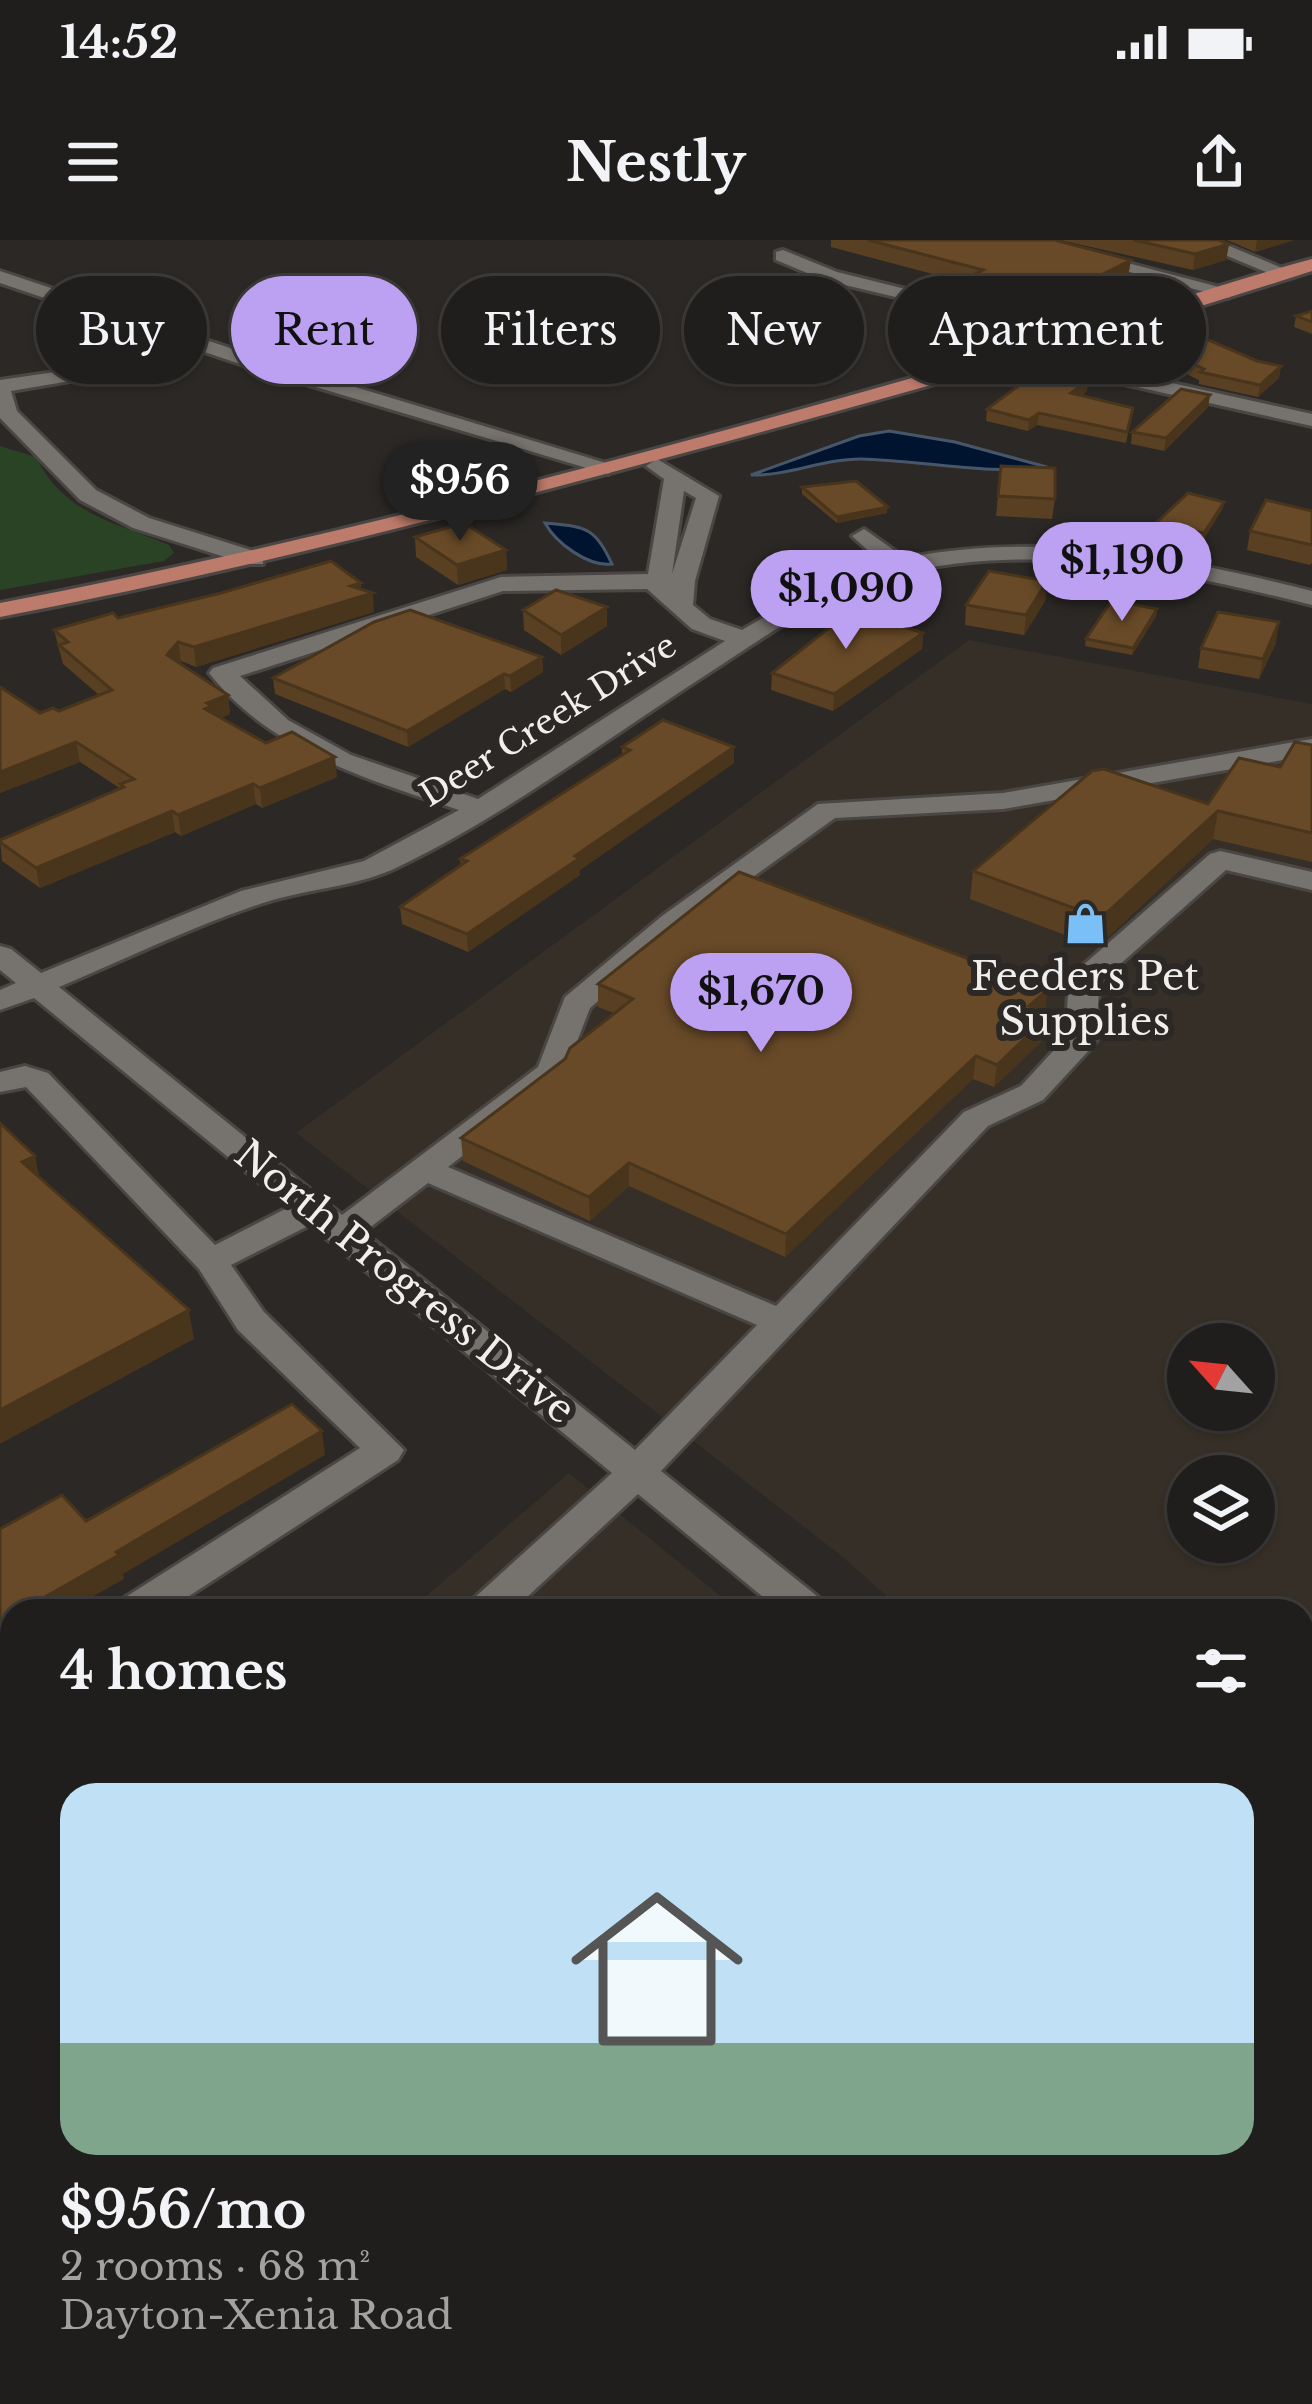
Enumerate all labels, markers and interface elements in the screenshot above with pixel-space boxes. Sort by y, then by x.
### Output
text: 14:52 [60,14,178,70]
icon: menu [60,129,126,195]
text: Nestly [566,129,746,196]
icon: share [1186,129,1252,195]
chip: Buy [36,276,207,384]
chip: Rent [231,276,417,384]
chip: Filters [441,276,660,384]
chip: New [684,276,864,384]
chip: Apartment [888,276,1206,384]
pin: $956 [389,442,531,544]
text: $956 [410,456,510,505]
pin: $1,190 [1024,522,1220,624]
text: $1,190 [1059,536,1185,585]
pin: $1,090 [748,550,944,652]
text: $1,090 [778,564,914,613]
street label: Deer Creek Drive [412,625,684,815]
shop icon: Feeders Pet Supplies [1062,901,1108,947]
place label: Feeders Pet Supplies [971,952,1199,1046]
pin: $1,670 [663,953,859,1055]
text: $1,670 [697,967,825,1016]
street label: North Progress Drive [225,1130,585,1434]
north arrow [1167,1323,1275,1431]
map controls [1167,1323,1275,1563]
button: layers [1167,1455,1275,1563]
icon: filters [1188,1638,1254,1704]
text: 4 homes [60,1640,288,1703]
icon: home [549,1861,765,2077]
text: $956/mo [60,2179,306,2242]
text: 2 rooms · 68 m² [60,2242,370,2291]
text: Dayton-Xenia Road [60,2291,453,2340]

